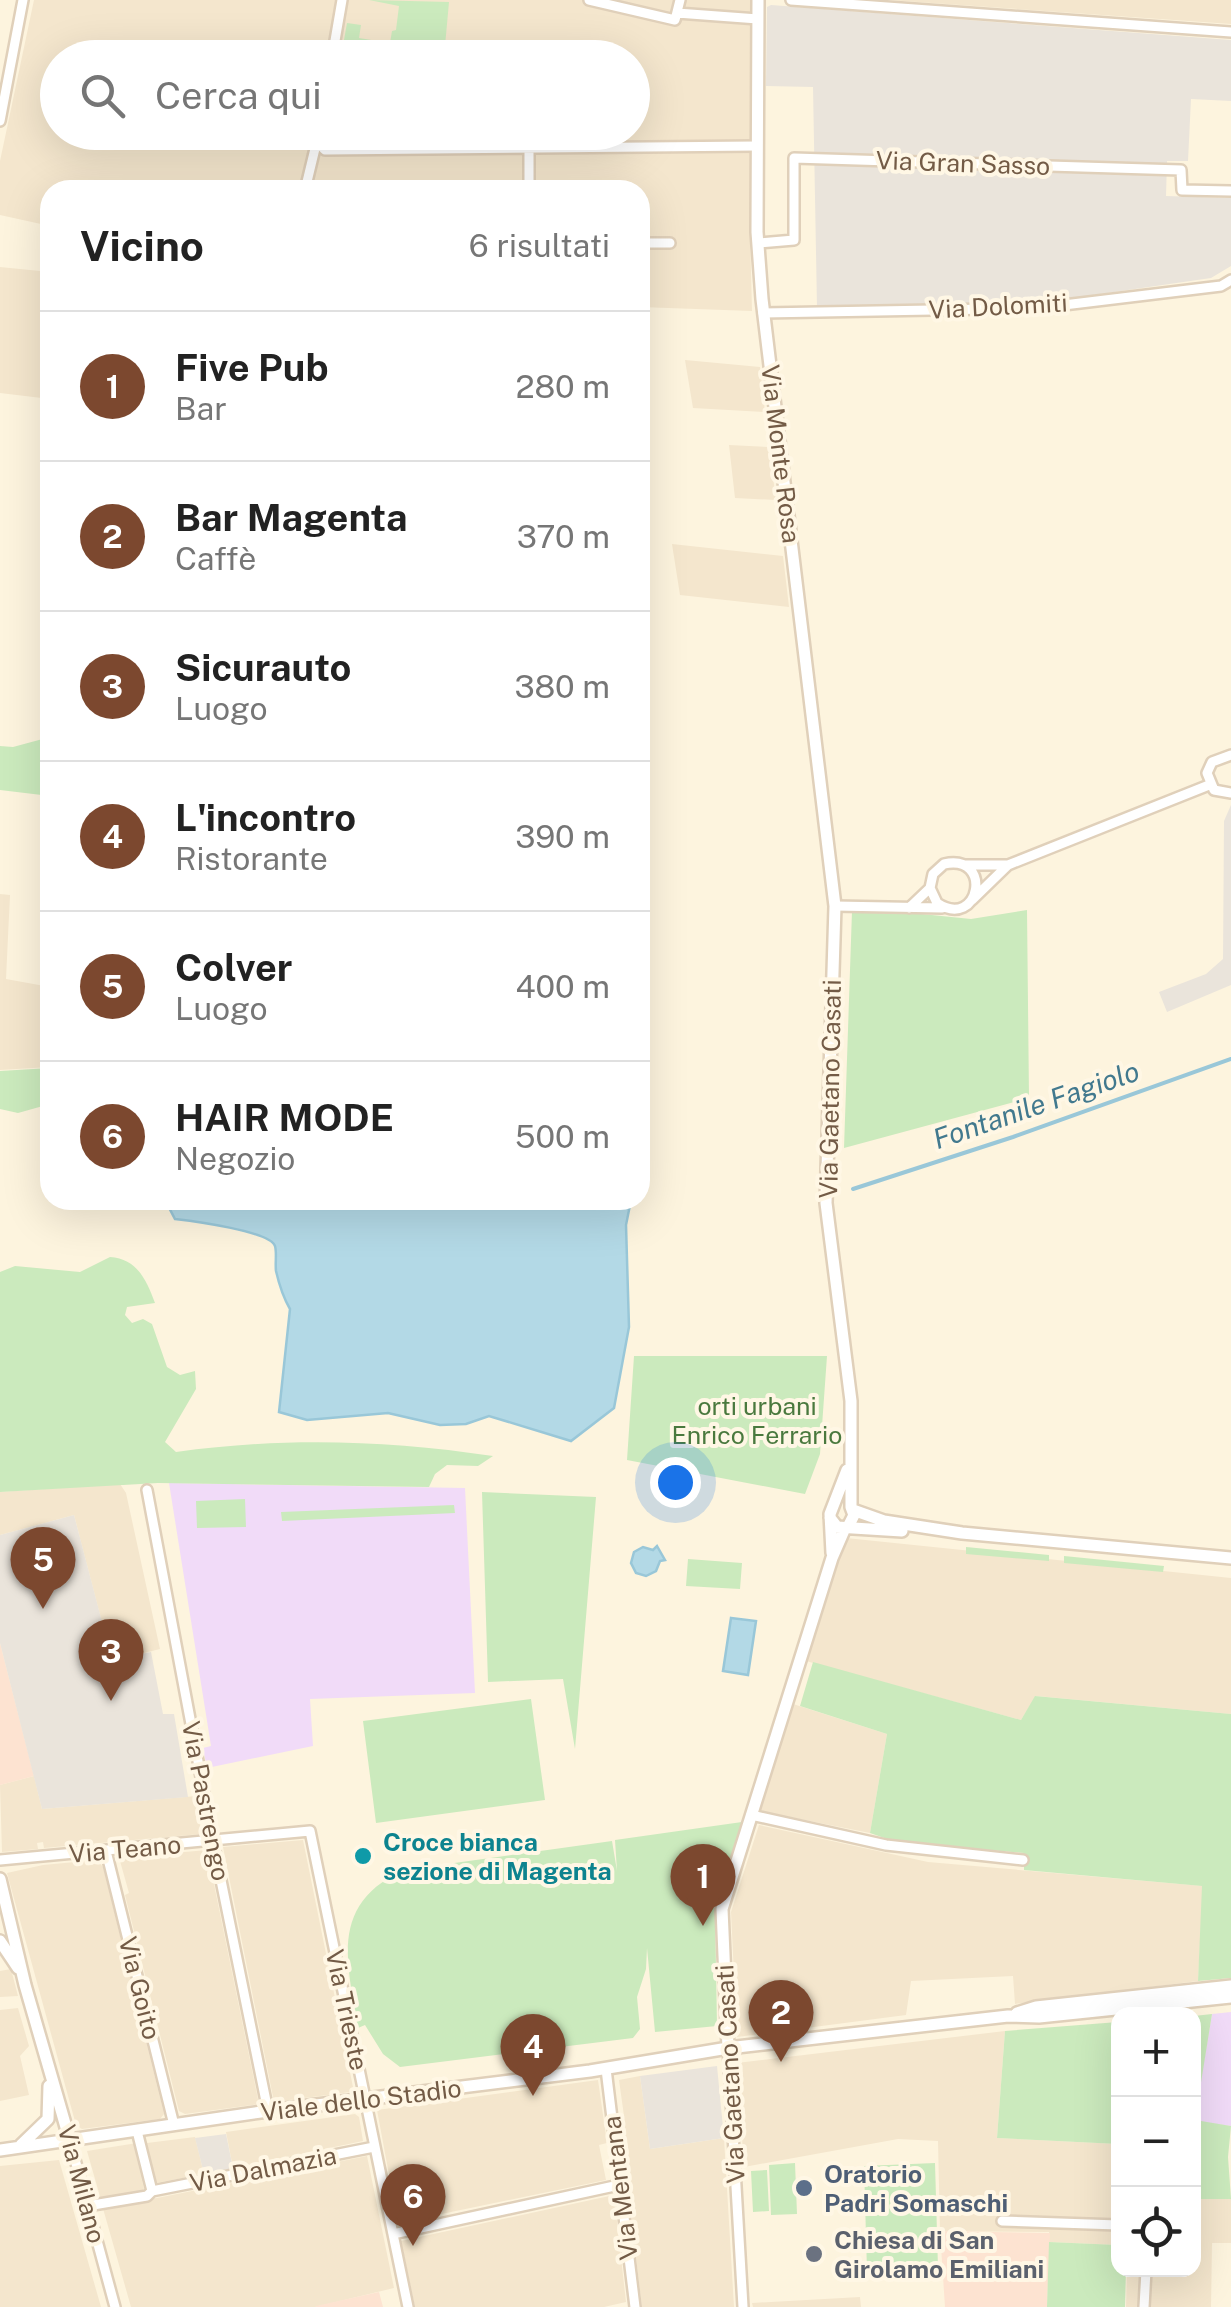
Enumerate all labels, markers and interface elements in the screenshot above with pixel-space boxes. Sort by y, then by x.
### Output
search box [40,40,650,150]
icon: search [75,68,130,123]
text: Cerca qui [155,73,322,118]
street label: Via Gran Sasso [875,145,1051,181]
text: Vicino [80,221,204,270]
text: 6 risultati [469,227,610,264]
street label: Via Dolomiti [928,287,1068,325]
text: Five Pub [175,345,329,390]
street label: Via Monte Rosa [755,363,807,545]
text: 1 [106,368,119,405]
text: 280 m [515,368,610,405]
text: Bar [175,390,227,427]
text: Bar Magenta [175,495,408,540]
text: 2 [102,518,123,555]
text: 370 m [517,518,610,555]
text: Caffè [175,540,256,577]
text: Sicurauto [175,645,351,690]
text: 3 [102,668,123,705]
text: 380 m [514,668,610,705]
text: Luogo [175,690,268,727]
text: L'incontro [175,795,356,840]
text: 4 [102,818,123,855]
text: 390 m [515,818,610,855]
text: Ristorante [175,840,328,877]
text: Colver [175,945,293,990]
text: 5 [102,968,123,1005]
text: 400 m [515,968,610,1005]
street label: Via Gaetano Casati [813,979,847,1199]
text: Luogo [175,990,268,1027]
water label: Fontanile Fagiolo [928,1054,1143,1155]
text: HAIR MODE [175,1095,394,1140]
text: 6 [102,1118,123,1155]
text: 500 m [515,1118,610,1155]
text: Negozio [175,1140,295,1177]
park label: orti urbani Enrico Ferrario [672,1391,842,1450]
your location [650,1457,701,1508]
pin: 5 [10,1526,76,1609]
pin: 3 [78,1618,144,1701]
street label: Via Pastrengo [176,1719,236,1883]
place label: Croce bianca sezione di Magenta [383,1827,612,1886]
street label: Via Teano [68,1829,182,1869]
pin: 1 [670,1844,736,1926]
marker: Croce bianca sezione di Magenta [352,1845,374,1867]
street label: Via Goito [113,1933,167,2043]
street label: Via Trieste [320,1947,374,2073]
street label: Via Gaetano Casati [709,1964,751,2184]
pin: 2 [748,1980,814,2062]
map controls [1111,2007,1201,2277]
button: + [1111,2007,1201,2097]
pin: 4 [500,2014,566,2096]
street label: Viale dello Stadio [259,2073,463,2127]
button: − [1111,2097,1201,2187]
street label: Via Mentana [596,2114,644,2262]
street label: Via Milano [52,2122,112,2246]
street label: Via Dalmazia [187,2140,339,2198]
place label: Oratorio Padri Somaschi [824,2159,1008,2218]
pin: 6 [380,2164,446,2246]
marker: Oratorio Padri Somaschi [793,2177,815,2199]
button: locate [1111,2187,1201,2277]
place label: Chiesa di San Girolamo Emiliani [834,2225,1044,2284]
marker: Chiesa di San Girolamo Emiliani [803,2243,825,2265]

